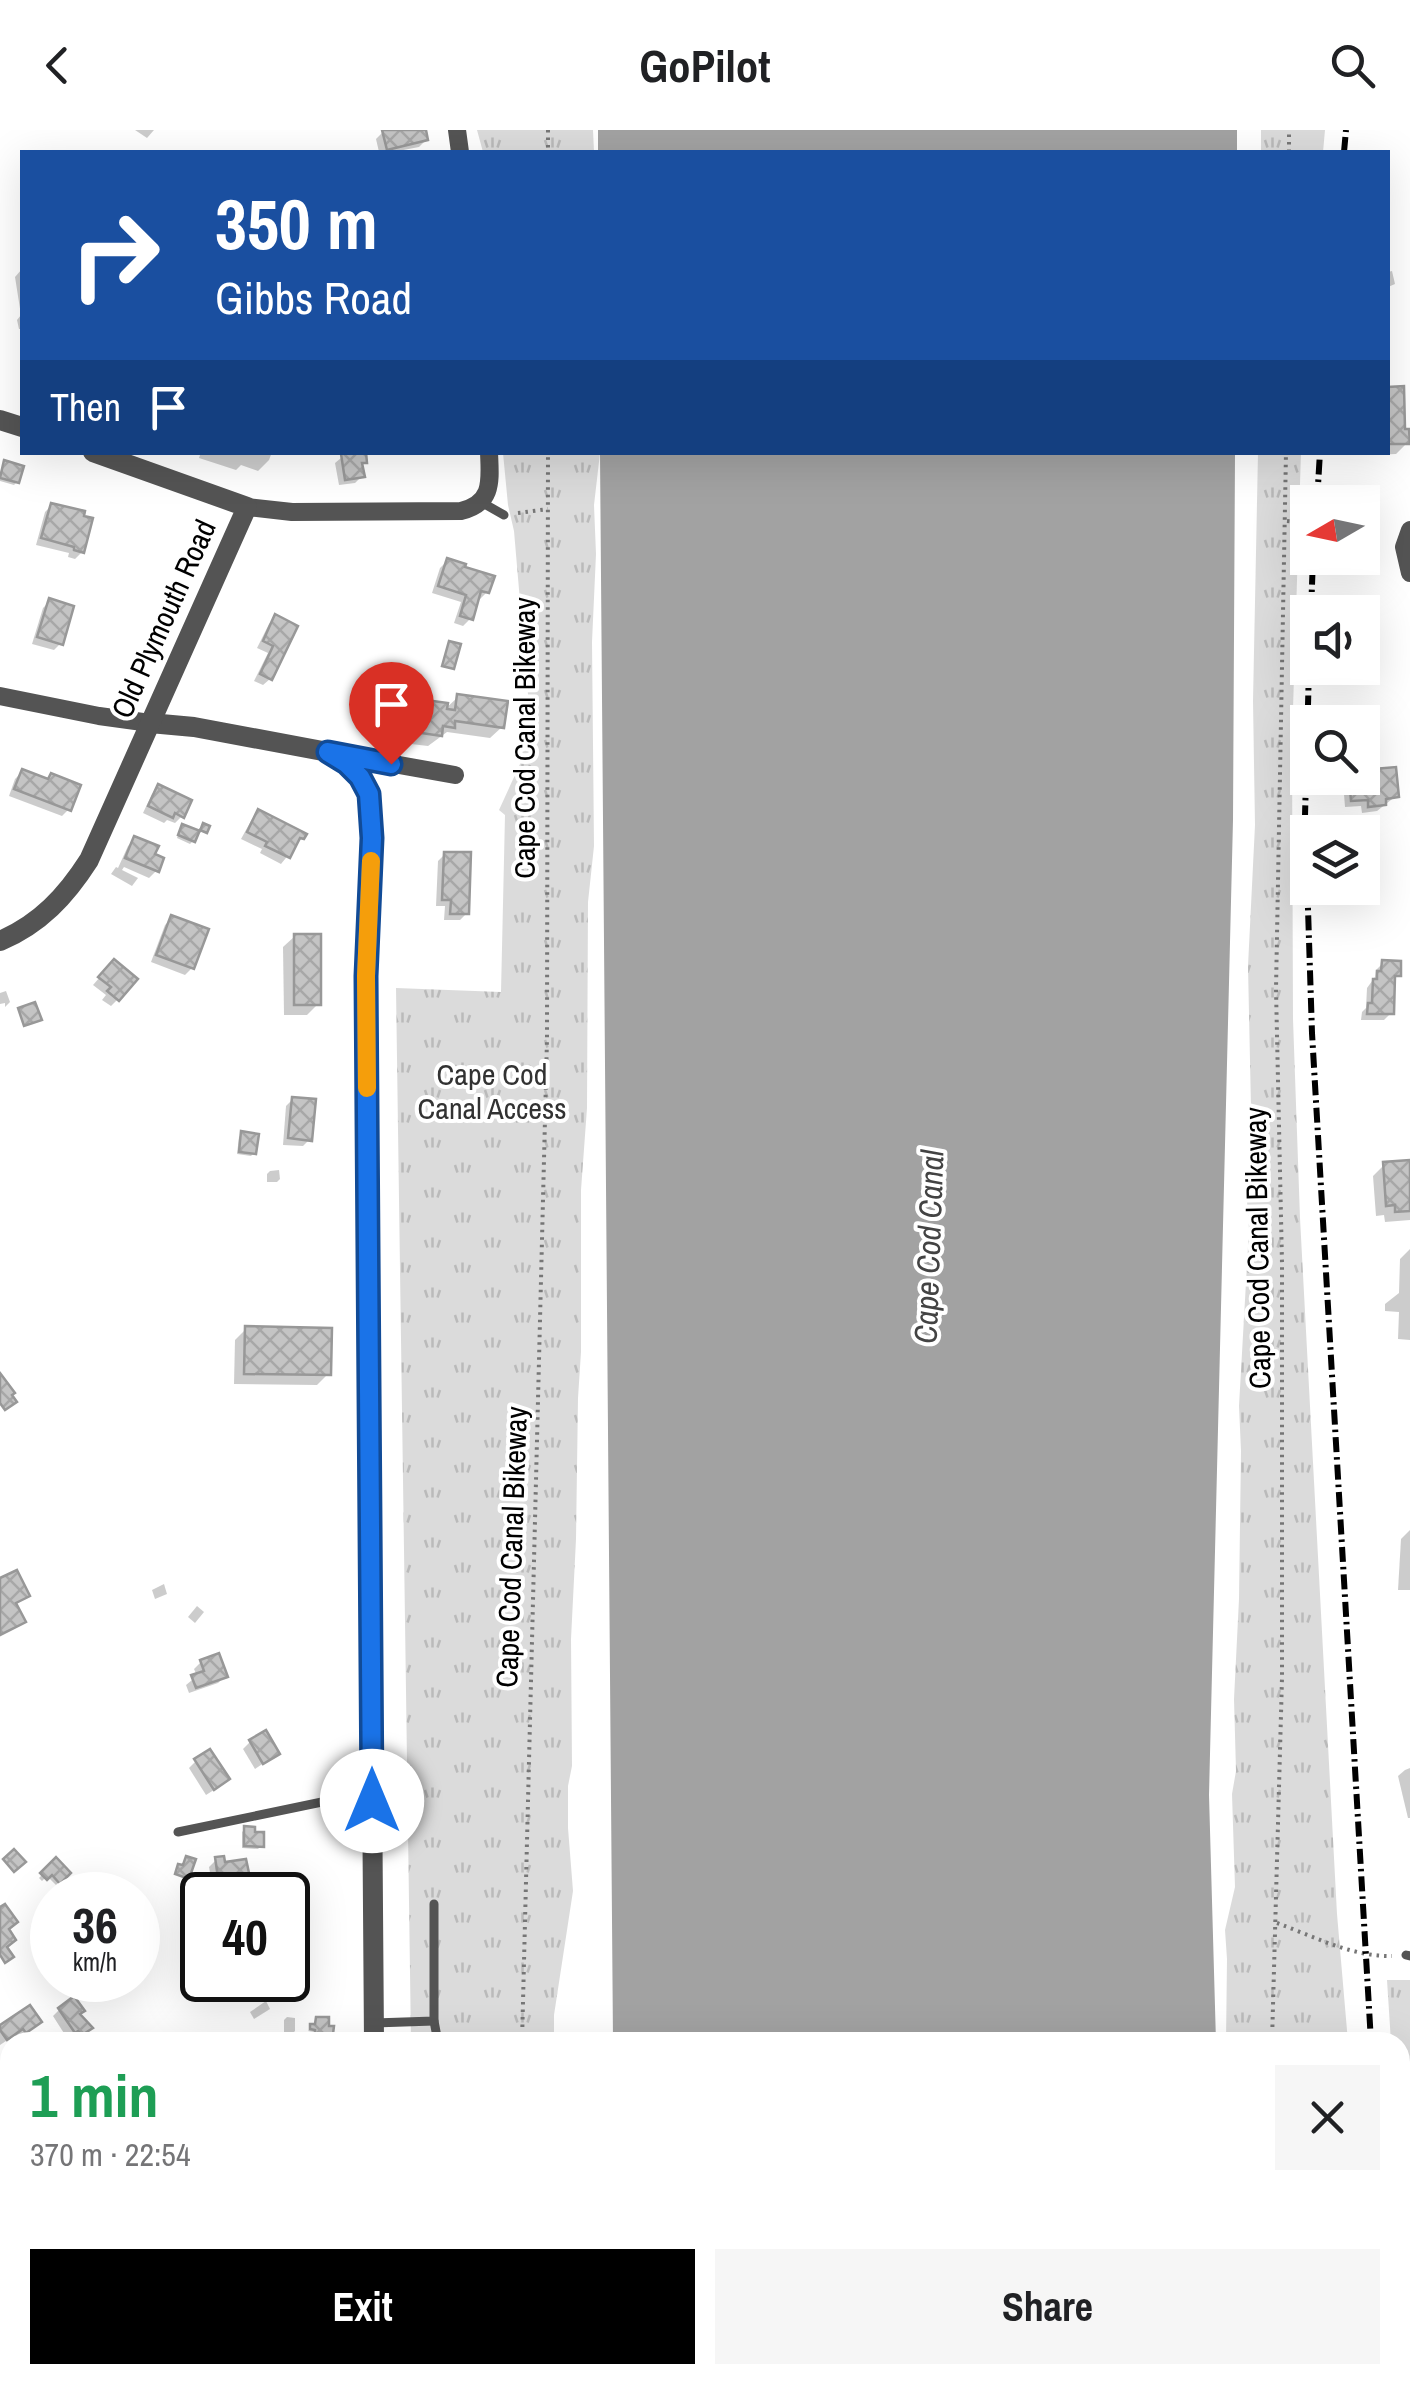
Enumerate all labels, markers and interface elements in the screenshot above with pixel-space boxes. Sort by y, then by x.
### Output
text: GoPilot [639,35,771,96]
icon: back [30,38,85,93]
icon: search [1325,38,1380,93]
text: 350 m [215,177,378,271]
icon: right [50,190,180,320]
text: Gibbs Road [215,267,412,328]
icon: arrive [141,380,196,435]
text: Then [50,382,121,433]
north arrow [1290,485,1380,575]
map controls [1290,485,1380,905]
street label: Old Plymouth Road [101,513,225,724]
button: sound [1290,595,1380,685]
street label: Cape Cod Canal Bikeway [504,596,544,879]
pin [349,662,434,765]
icon: arrive [364,677,419,732]
button: search [1290,705,1380,795]
button: layers [1290,815,1380,905]
park label: Cape Cod Canal Access [417,1054,567,1128]
street label: Cape Cod Canal Bikeway [1235,1106,1279,1389]
water label: Cape Cod Canal [904,1148,953,1345]
street label: Cape Cod Canal Bikeway [486,1405,536,1688]
position arrow [320,1749,424,1853]
speed limit sign: 40 [180,1872,310,2002]
text: 36 [72,1891,118,1959]
text: km/h [73,1945,117,1979]
text: 1 min [30,2055,159,2136]
button: close [1275,2065,1380,2170]
text: 370 m · 22:54 [30,2133,190,2176]
button: Exit [30,2249,695,2364]
button: Share [715,2249,1380,2364]

